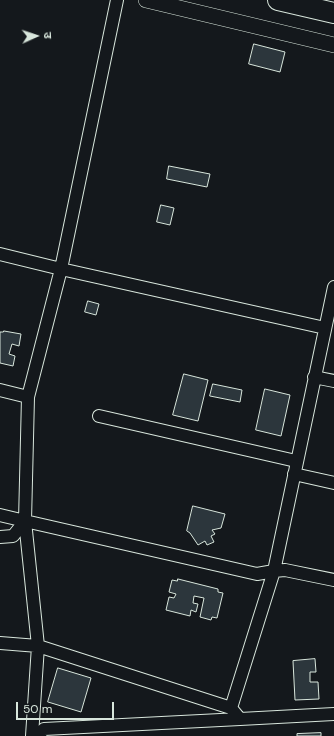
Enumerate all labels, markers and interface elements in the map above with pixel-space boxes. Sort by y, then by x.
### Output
north arrow [16,16,56,56]
text: उ [41,32,55,39]
scale bar [18,694,116,720]
text: 50 m [23,701,52,717]

